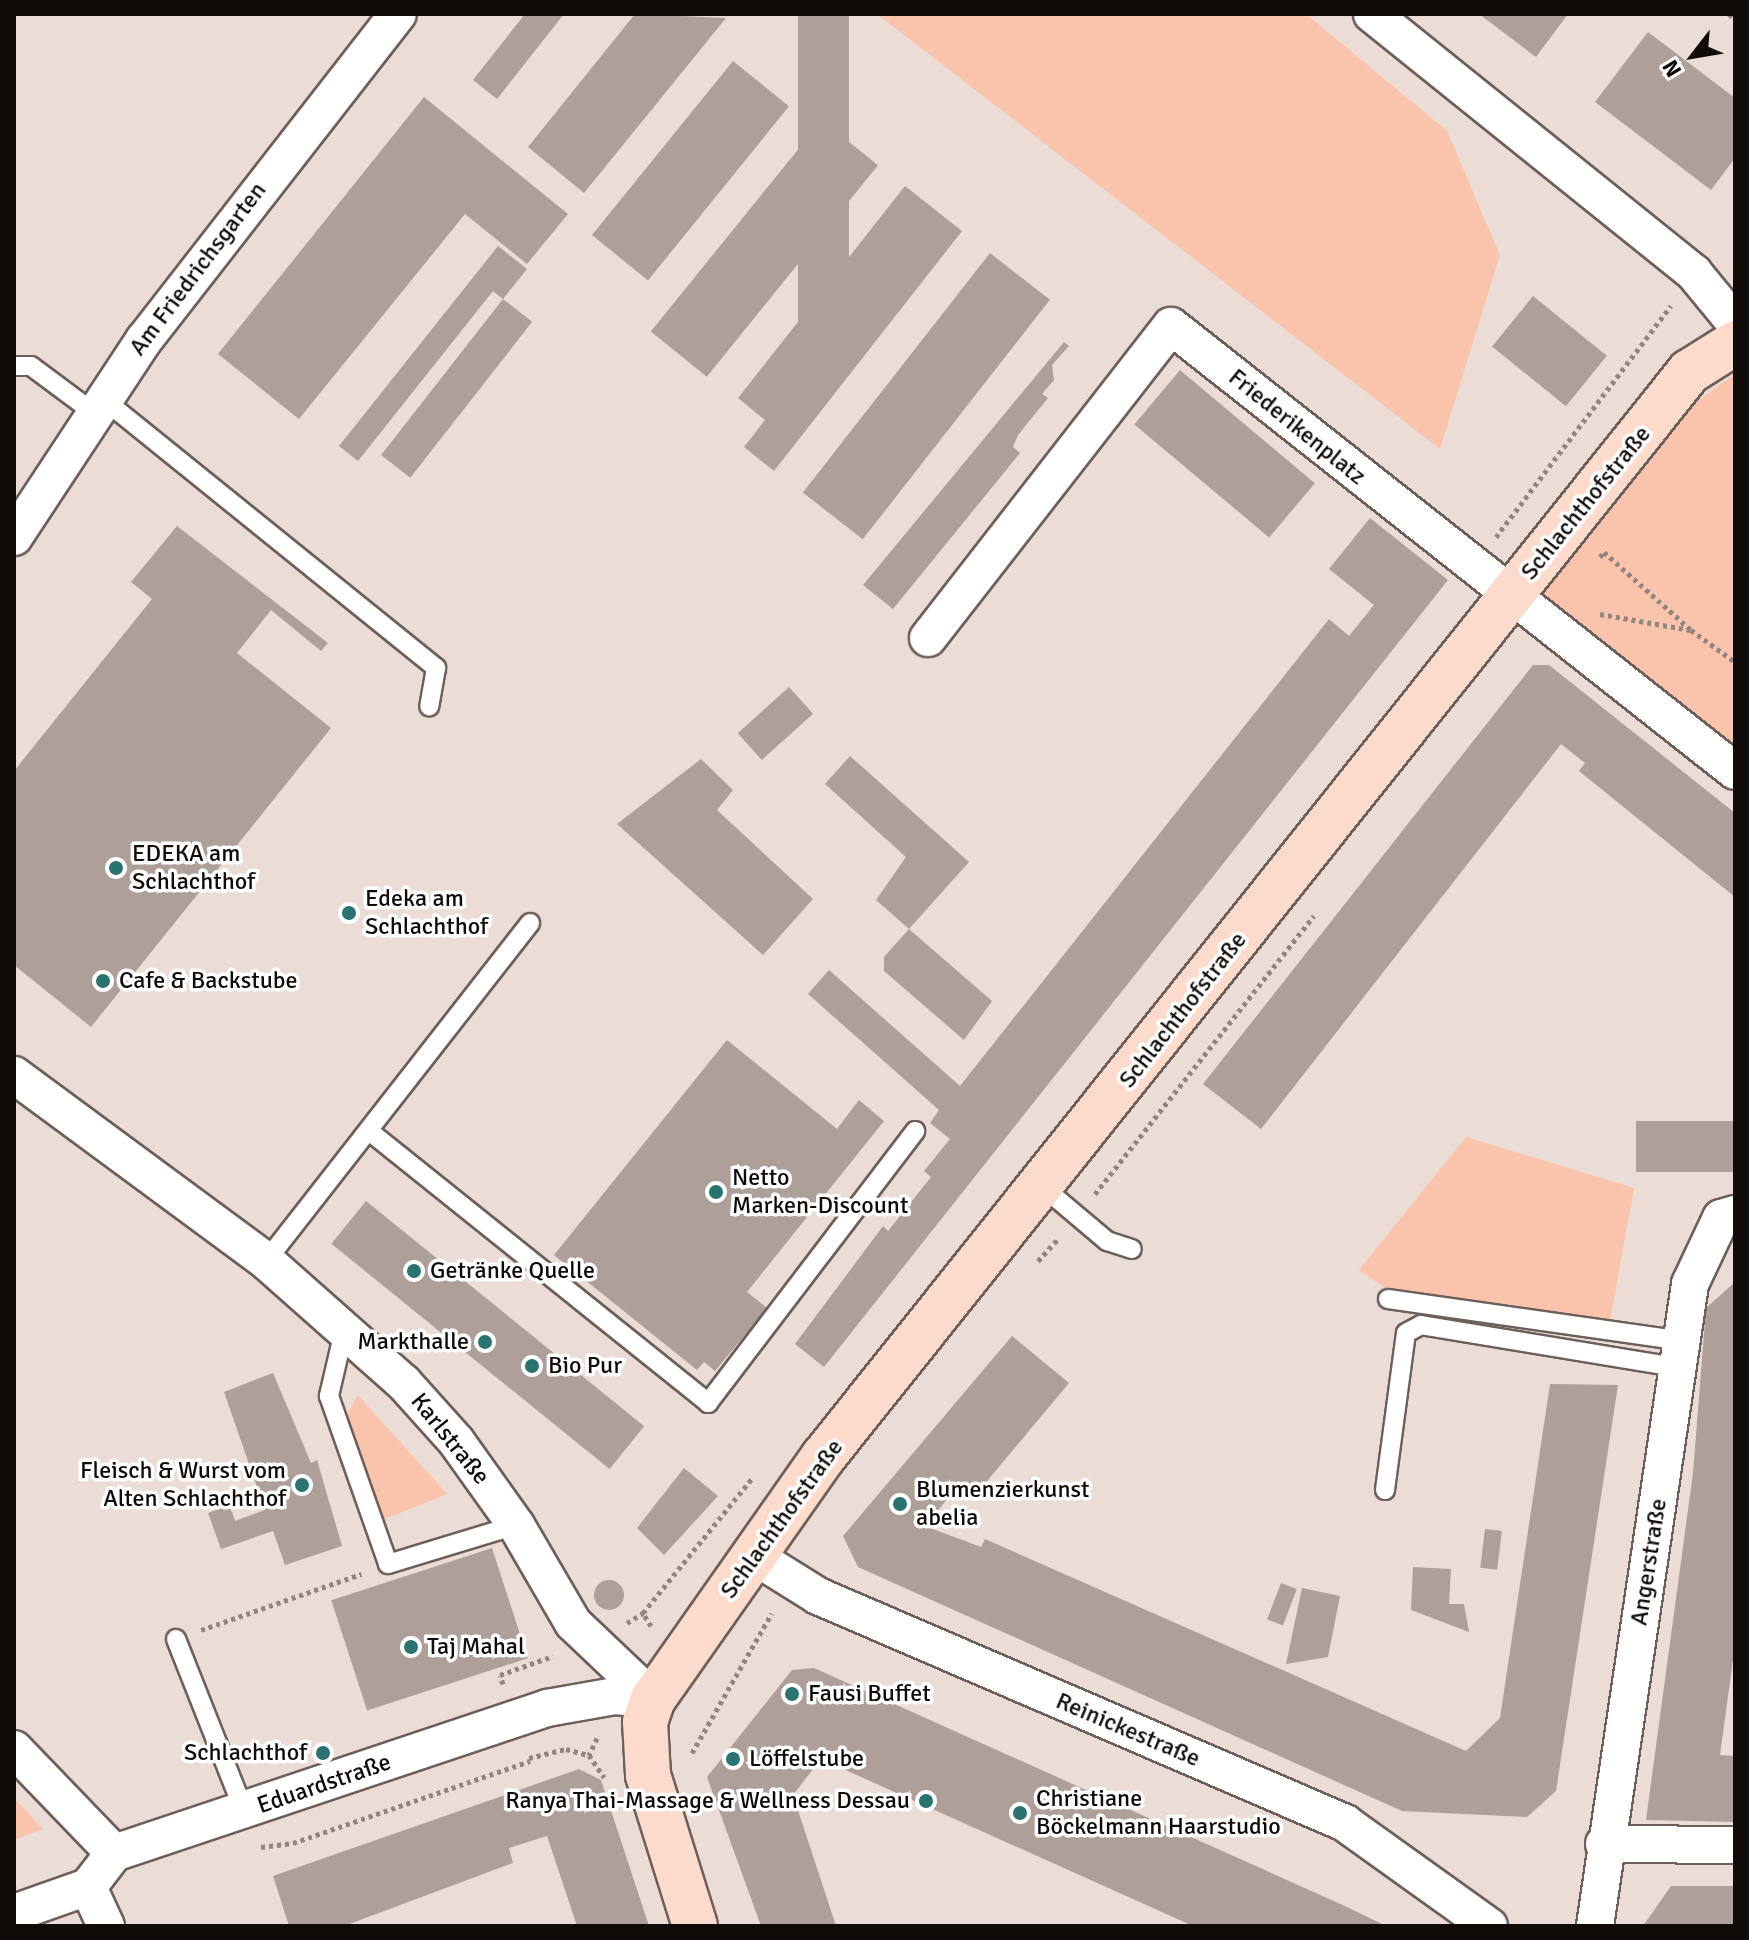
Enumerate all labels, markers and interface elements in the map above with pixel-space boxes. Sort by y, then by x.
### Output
north arrow [1653,16,1733,96]
text: N [1656,55,1688,82]
street label: Am Friedrichsgarten [123,177,273,361]
street label: Friederikenplatz [1223,363,1371,491]
street label: Schlachthofstraße [1515,420,1657,586]
place label: EDEKA am Schlachthof [132,840,255,896]
marker: EDEKA am Schlachthof [107,859,125,877]
place label: Edeka am Schlachthof [365,885,488,941]
marker: Edeka am Schlachthof [340,904,358,922]
street label: Schlachthofstraße [1113,926,1253,1094]
place label: Cafe & Backstube [119,967,297,995]
marker: Cafe & Backstube [94,972,112,990]
place label: Netto Marken-Discount [732,1164,908,1220]
marker: Netto Marken-Discount [707,1183,725,1201]
place label: Getränke Quelle [430,1257,595,1285]
marker: Getränke Quelle [405,1262,423,1280]
place label: Markthalle [357,1328,469,1356]
marker: Markthalle [476,1333,494,1351]
place label: Bio Pur [548,1352,622,1380]
marker: Bio Pur [523,1357,541,1375]
street label: Karlstraße [404,1388,496,1490]
street label: Schlachthofstraße [715,1434,849,1604]
place label: Fleisch & Wurst vom Alten Schlachthof [80,1457,286,1513]
marker: Fleisch & Wurst vom Alten Schlachthof [293,1476,311,1494]
place label: Blumenzierkunst abelia [916,1476,1089,1532]
marker: Blumenzierkunst abelia [891,1495,909,1513]
street label: Angerstraße [1625,1497,1673,1627]
place label: Taj Mahal [427,1633,525,1661]
marker: Taj Mahal [402,1638,420,1656]
place label: Fausi Buffet [808,1680,931,1708]
marker: Fausi Buffet [783,1685,801,1703]
street label: Reinickestraße [1052,1687,1204,1773]
place label: Schlachthof [184,1739,307,1767]
marker: Schlachthof [314,1744,332,1762]
place label: Löffelstube [749,1745,864,1773]
street label: Eduardstraße [253,1748,395,1820]
marker: Löffelstube [724,1750,742,1768]
place label: Christiane Böckelmann Haarstudio [1036,1785,1281,1841]
place label: Ranya Thai-Massage & Wellness Dessau [505,1787,910,1815]
marker: Ranya Thai-Massage & Wellness Dessau [917,1792,935,1810]
marker: Christiane Böckelmann Haarstudio [1011,1804,1029,1822]

